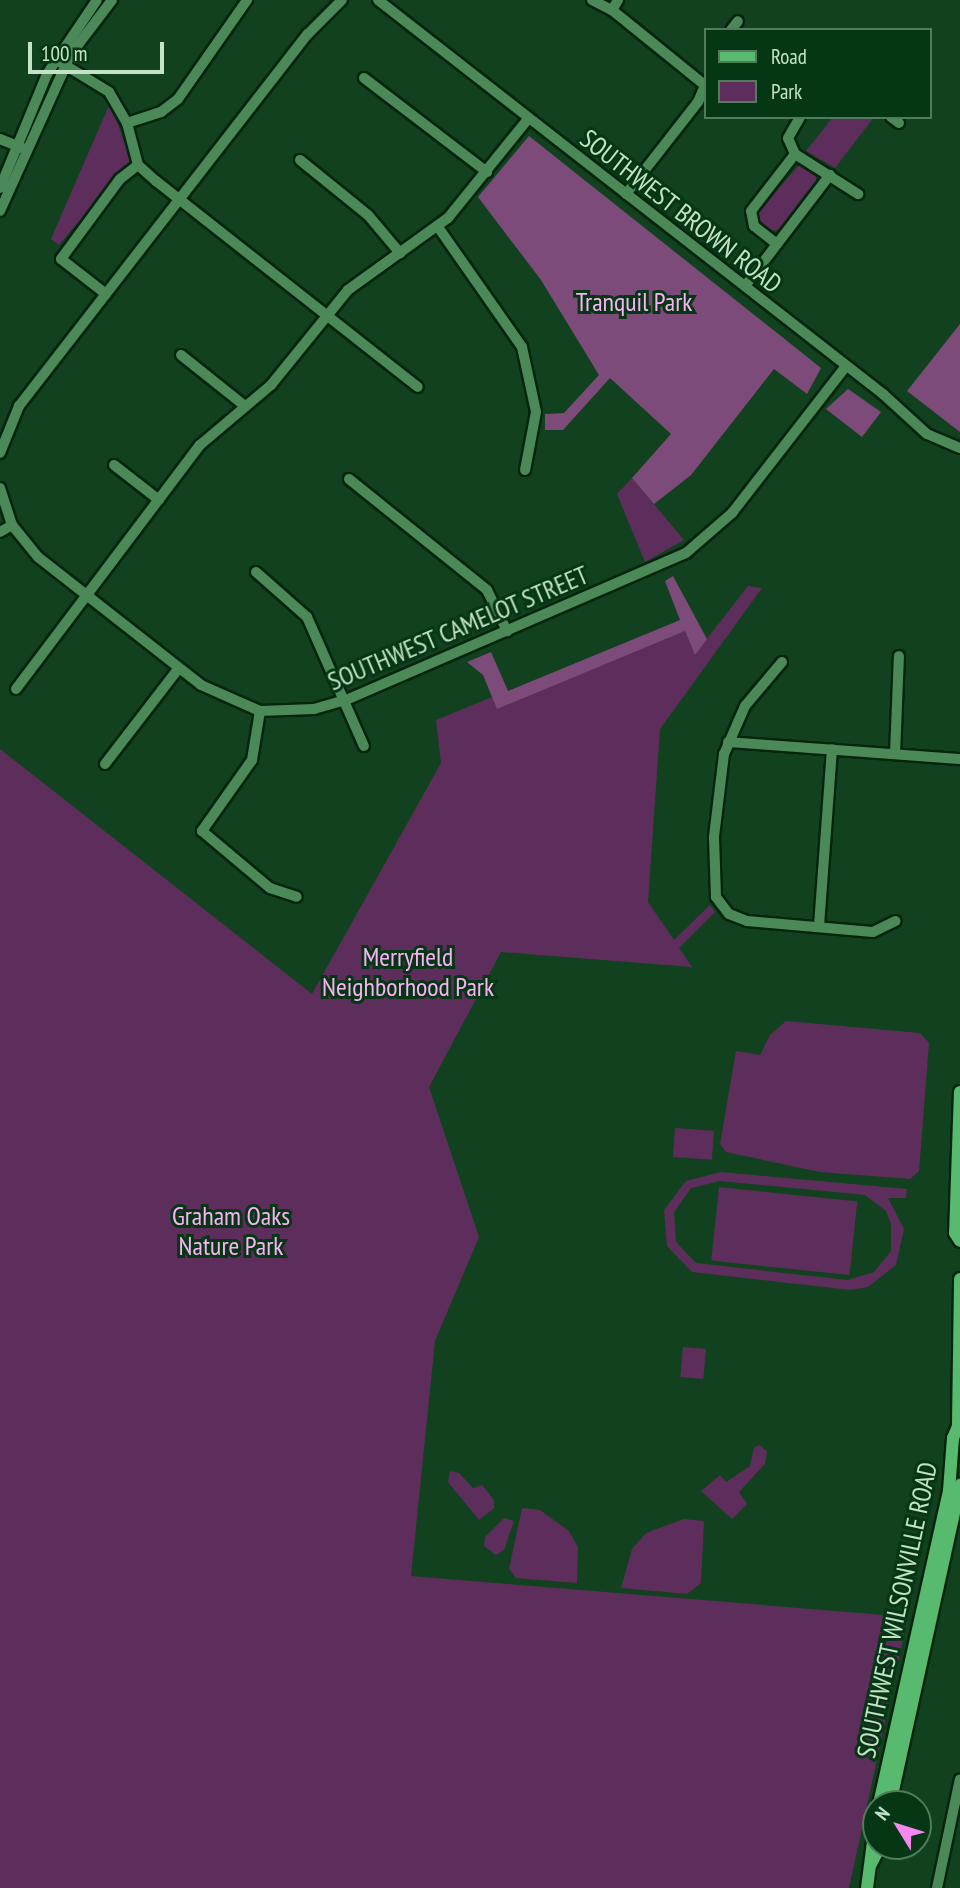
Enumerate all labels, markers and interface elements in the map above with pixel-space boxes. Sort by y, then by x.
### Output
scale bar [32,28,168,72]
legend [704,28,932,119]
text: 100 m [41,40,87,67]
text: Road [771,43,807,70]
text: Park [771,78,802,105]
street label: SOUTHWEST BROWN ROAD [574,122,788,300]
park label: Tranquil Park [576,286,692,318]
street label: SOUTHWEST CAMELOT STREET [322,559,594,697]
park label: Merryfield Neighborhood Park [322,941,494,1002]
park label: Graham Oaks Nature Park [172,1200,290,1262]
street label: SOUTHWEST WILSONVILLE ROAD [850,1459,944,1761]
north arrow [862,1790,932,1860]
text: N [869,1802,895,1825]

